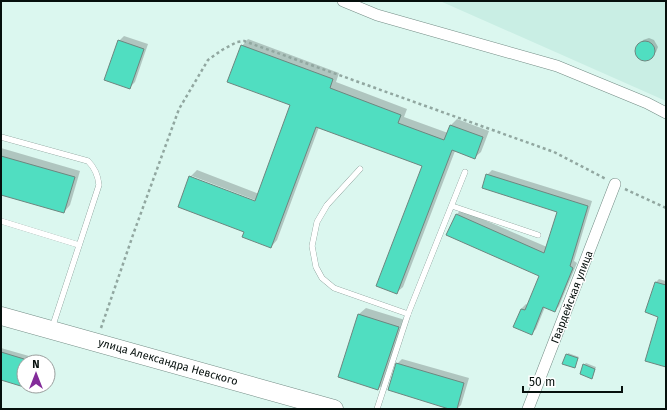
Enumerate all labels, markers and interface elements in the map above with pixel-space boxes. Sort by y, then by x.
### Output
street label: Гвардейская улица [548,249,596,345]
street label: улица Александра Невского [97,336,239,388]
north arrow [16,354,56,394]
text: N [32,358,40,371]
scale bar [523,368,622,394]
text: 50 m [529,375,555,389]

